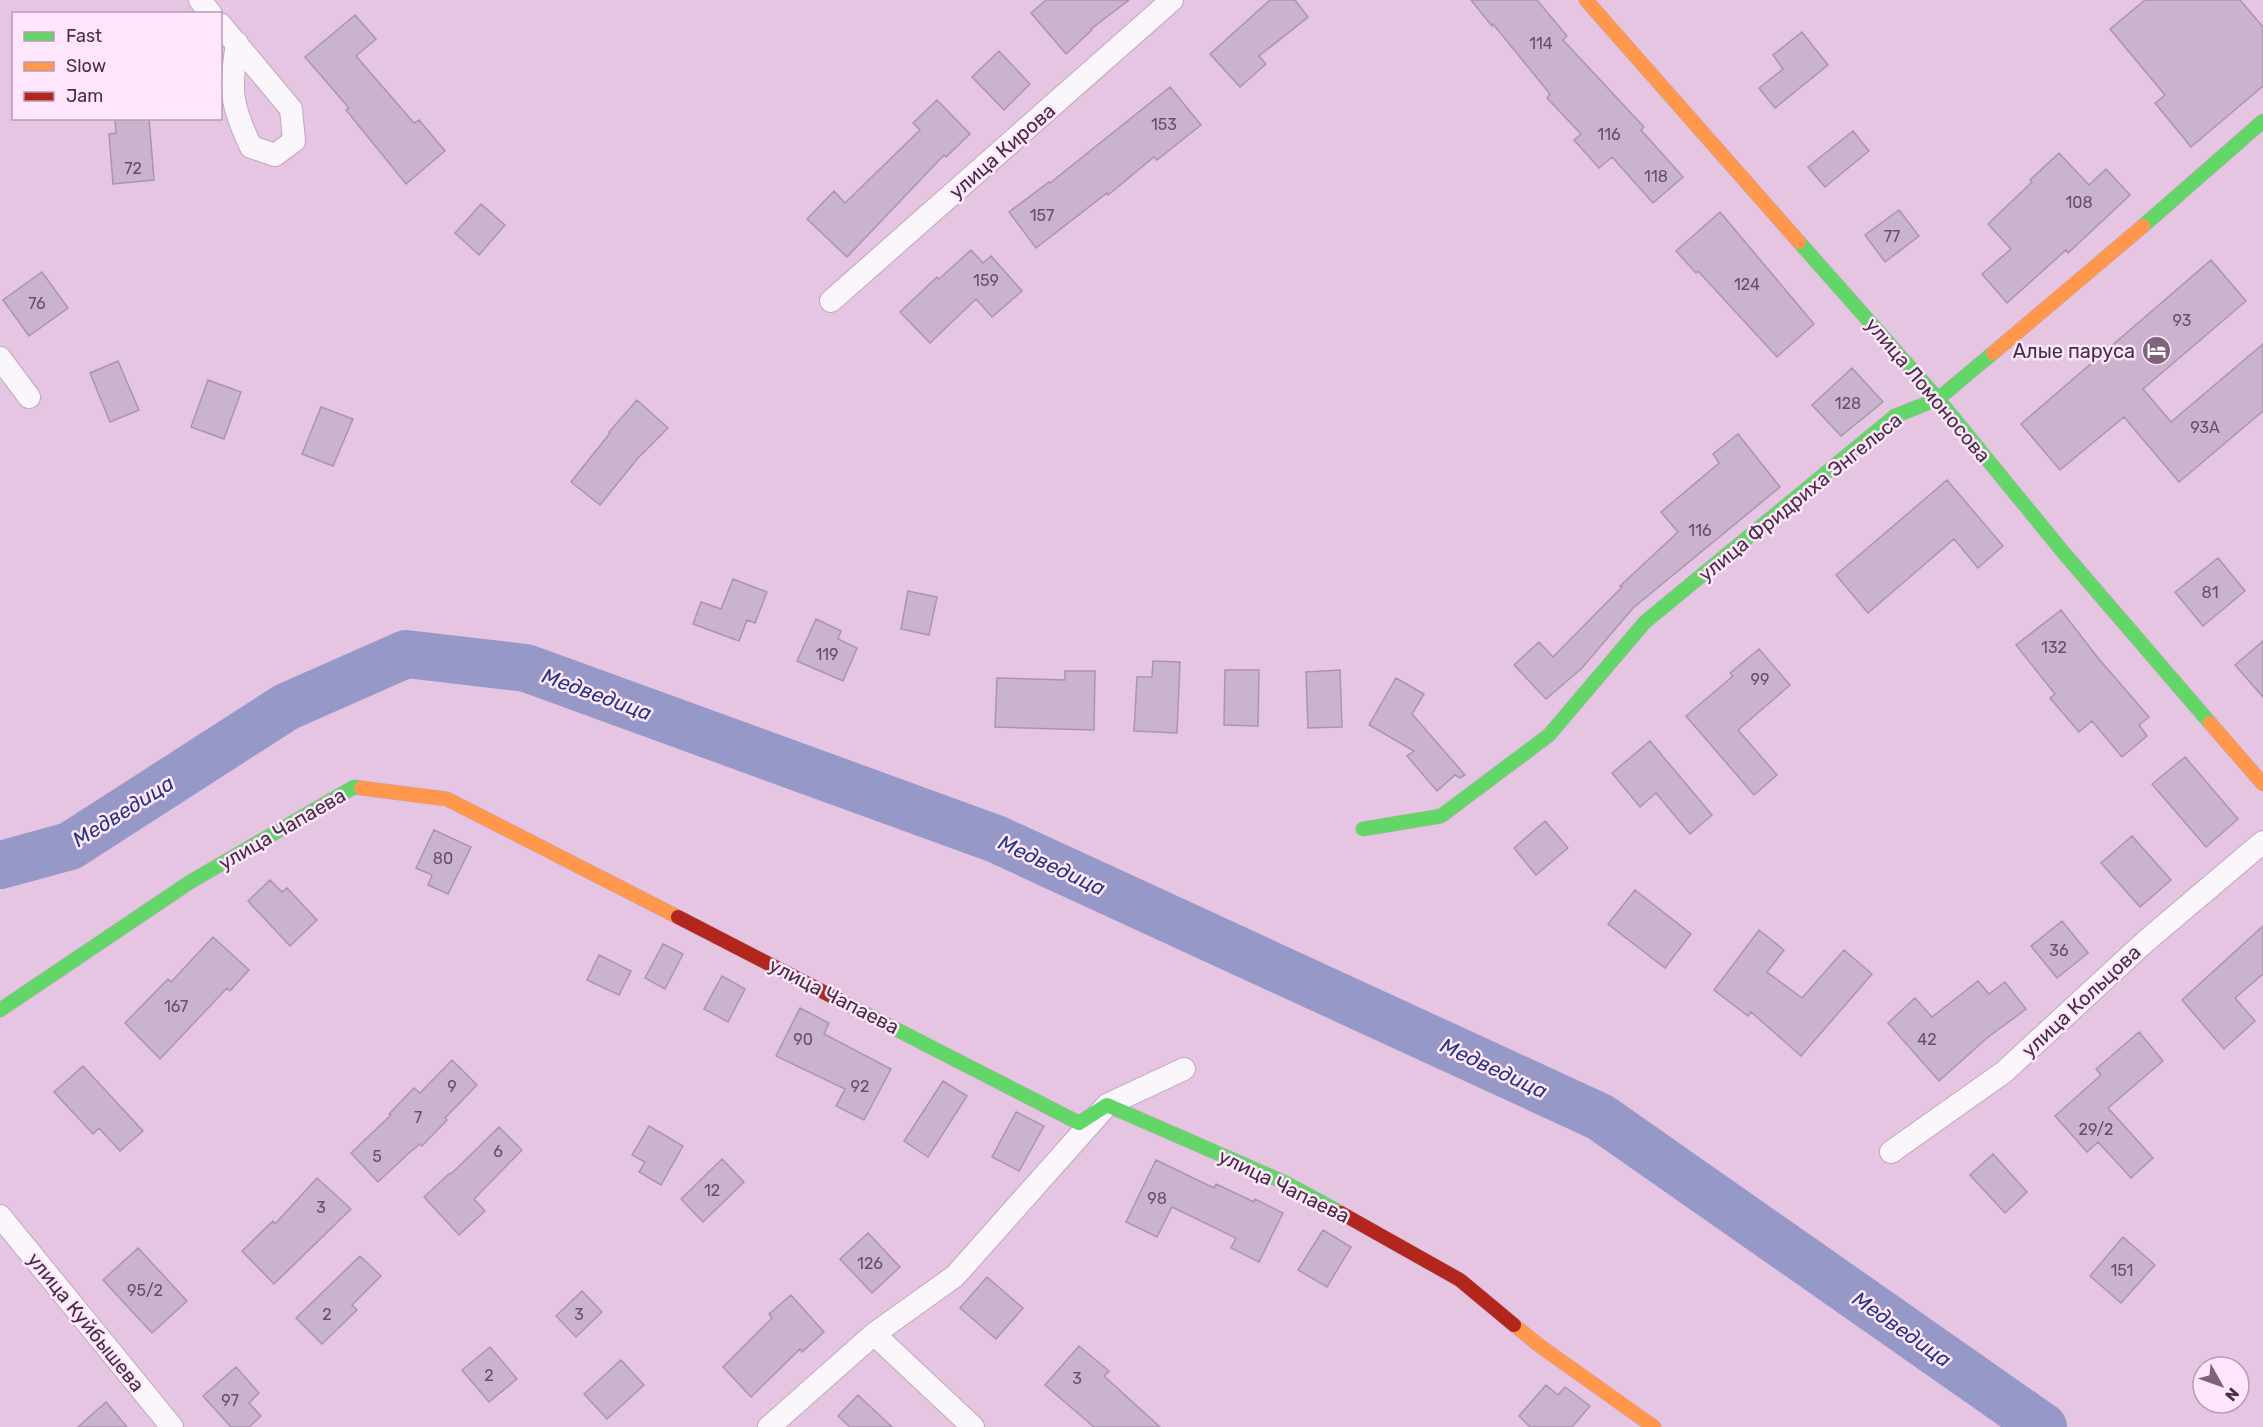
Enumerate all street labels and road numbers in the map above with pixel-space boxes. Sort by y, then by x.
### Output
street label: улица Кирова [944,98,1060,204]
street label: улица Ломоносова [1860,313,1996,467]
street label: улица Фридриха Энгельса [1693,408,1907,586]
street label: улица Чапаева [214,783,350,875]
street label: улица Кольцова [2017,940,2145,1062]
street label: улица Чапаева [765,953,903,1039]
street label: улица Чапаева [1215,1144,1353,1228]
street label: улица Куйбышева [22,1247,150,1397]

